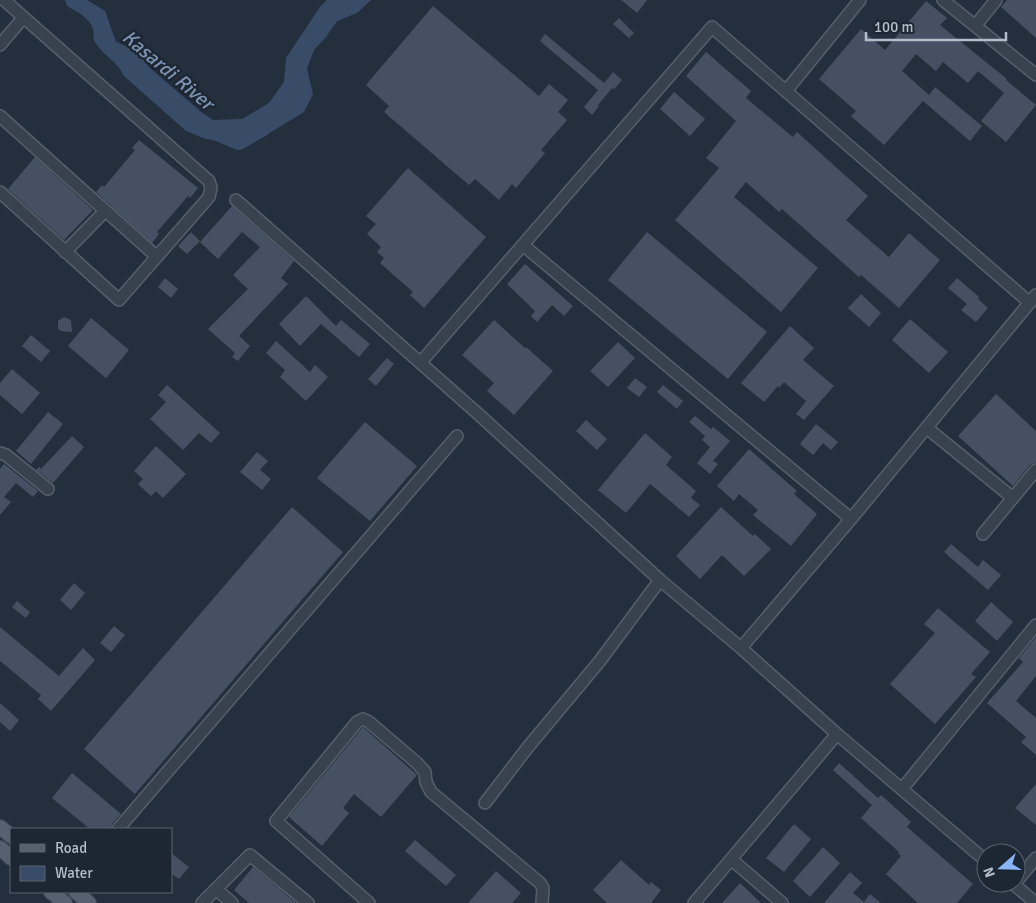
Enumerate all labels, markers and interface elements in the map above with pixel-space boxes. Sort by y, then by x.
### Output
scale bar [866,10,1006,42]
text: 100 m [874,18,914,36]
water label: Kasardi River [117,24,221,117]
legend [10,828,172,893]
text: Road [55,839,87,857]
north arrow [976,843,1026,893]
text: Water [55,864,93,882]
text: N [980,865,999,880]

